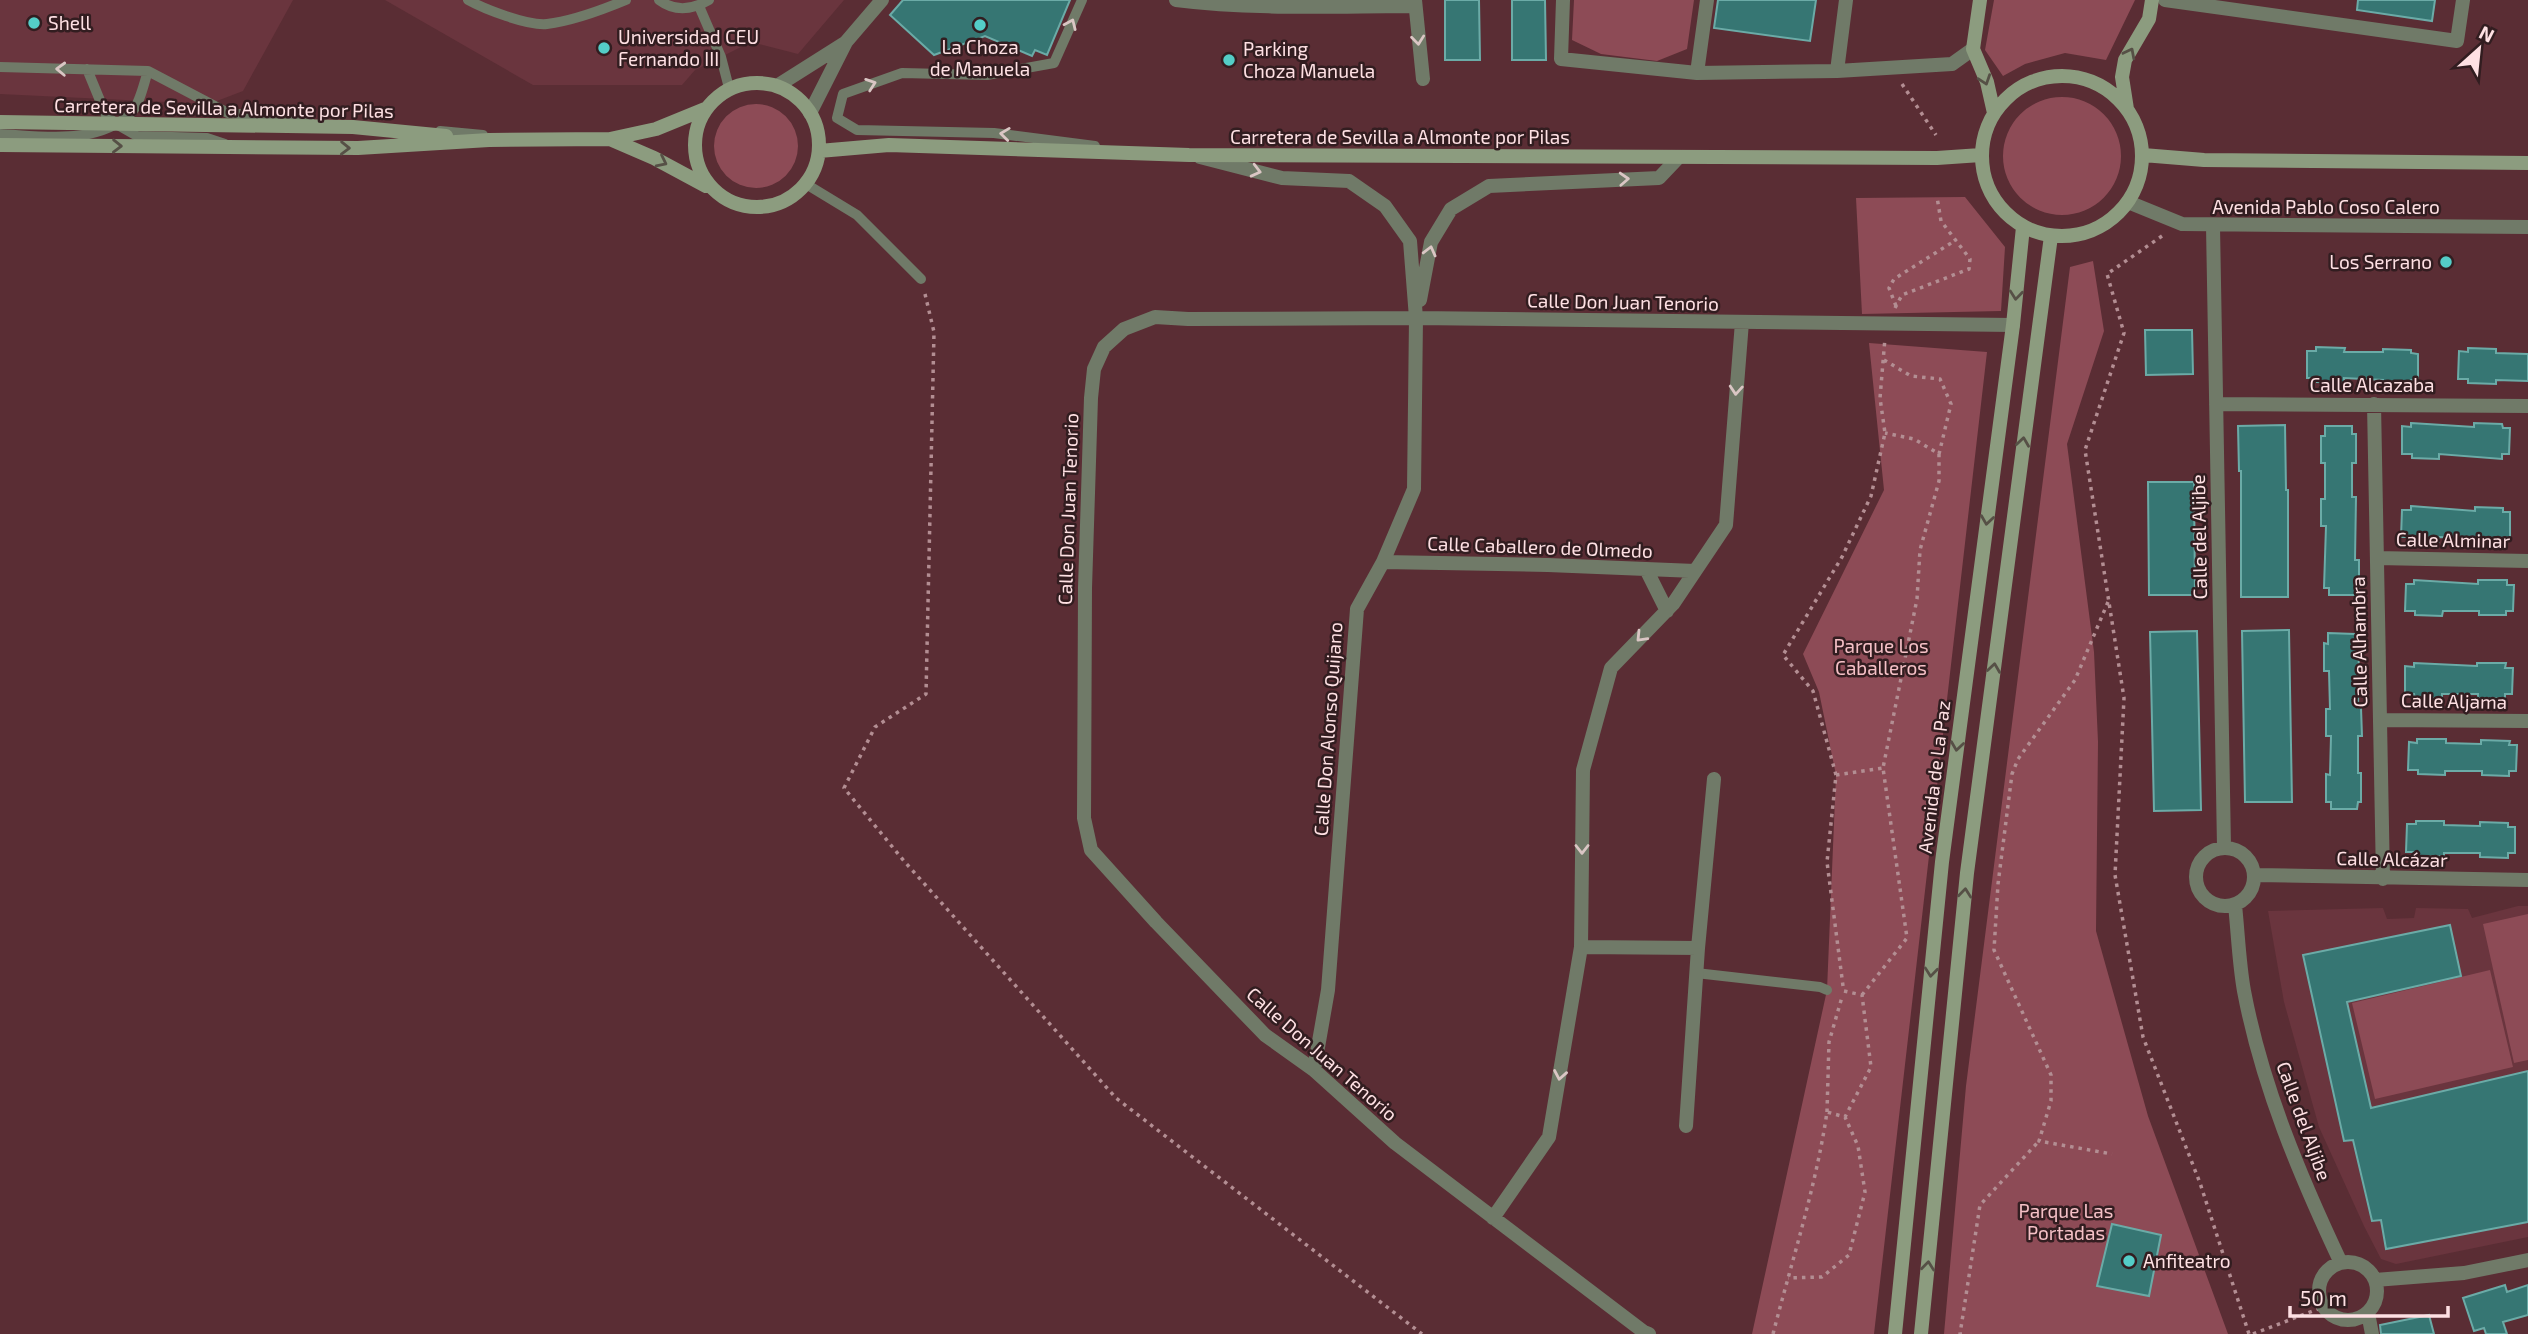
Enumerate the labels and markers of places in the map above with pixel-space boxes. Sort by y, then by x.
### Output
place label: Shell [48,11,92,34]
marker: Shell [26,15,42,31]
marker: La Choza de Manuela [972,17,988,33]
place label: Universidad CEU Fernando III [618,25,759,70]
place label: La Choza de Manuela [930,35,1030,80]
place label: Parking Choza Manuela [1243,37,1375,82]
marker: Universidad CEU Fernando III [596,40,612,56]
marker: Parking Choza Manuela [1221,52,1237,68]
place label: Los Serrano [2329,250,2432,273]
marker: Los Serrano [2438,254,2454,270]
place label: Anfiteatro [2143,1249,2231,1272]
marker: Anfiteatro [2121,1253,2137,1269]

